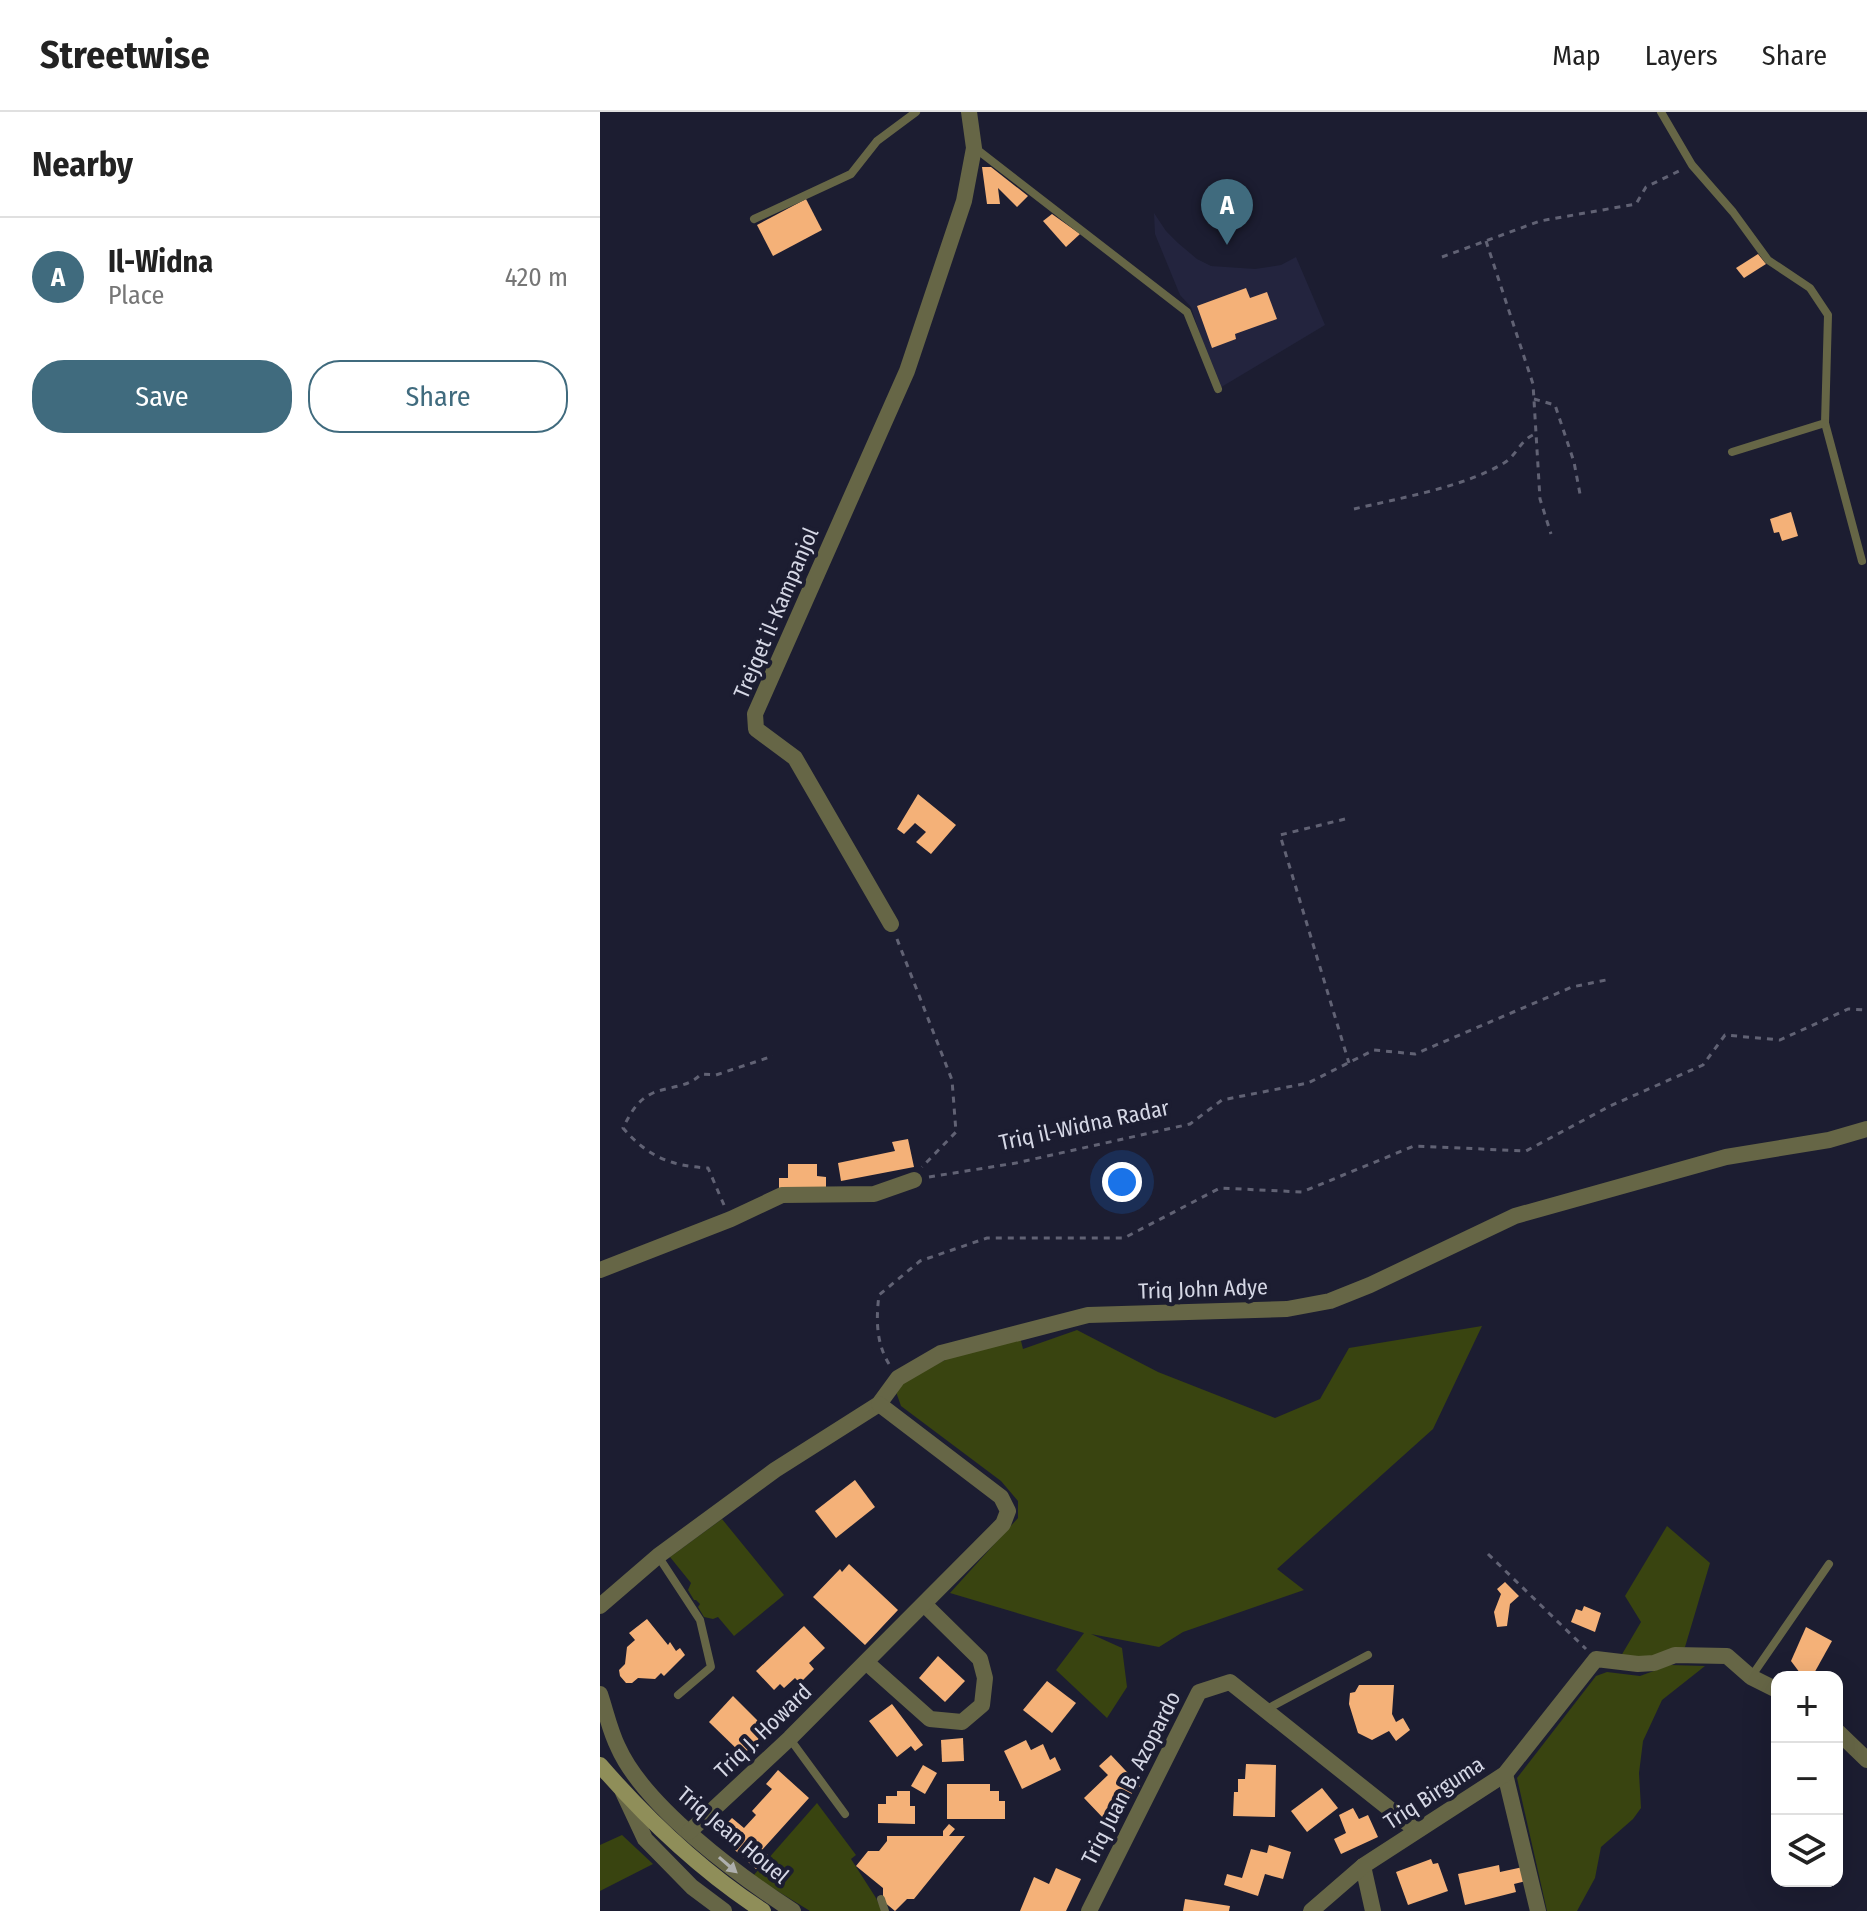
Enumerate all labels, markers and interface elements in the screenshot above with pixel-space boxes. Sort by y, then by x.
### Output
text: Streetwise [40,32,210,78]
text: Map [1552,39,1601,72]
text: Layers [1645,39,1718,72]
text: Share [1762,39,1827,72]
text: Nearby [32,144,133,185]
pin: A [1201,179,1253,245]
text: Il-Widna [108,244,213,280]
text: A [51,262,65,293]
text: 420 m [505,262,568,293]
text: Place [108,280,164,311]
button: Save [32,360,292,433]
button: Share [308,360,568,433]
street label: Trejqet il-Kampanjol [728,523,824,703]
street label: Triq il-Widna Radar [997,1094,1172,1156]
your location [1102,1162,1142,1202]
street label: Triq John Adye [1138,1273,1268,1305]
map controls [1771,1671,1843,1887]
button: + [1771,1671,1843,1743]
street label: Triq J. Howard [709,1678,817,1784]
street label: Triq Juan B. Azopardo [1076,1687,1186,1869]
button: − [1771,1743,1843,1815]
street label: Triq Birguma [1379,1751,1489,1835]
street label: Triq Jean Houel [672,1781,794,1889]
button: layers [1771,1815,1843,1887]
one-way arrow [717,1856,737,1873]

